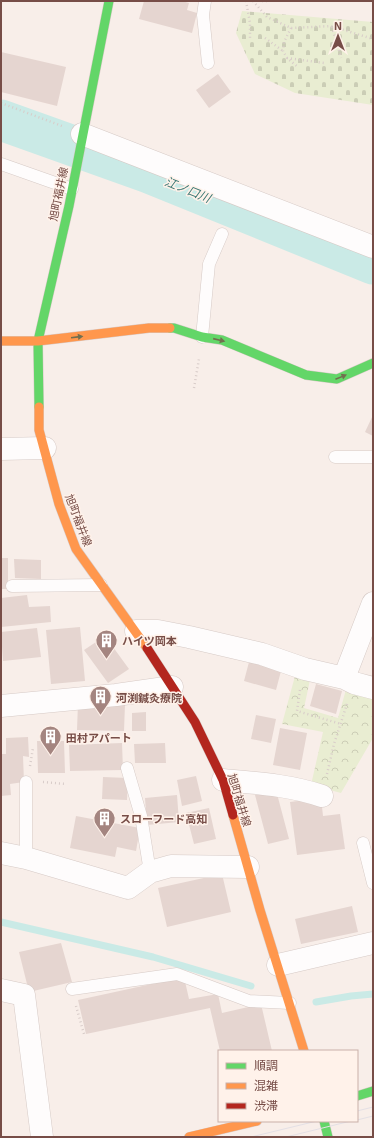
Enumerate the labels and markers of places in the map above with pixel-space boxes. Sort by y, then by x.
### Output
building icon: ハイツ岡本 [93,627,119,660]
place label: ハイツ岡本 [122,634,177,647]
building icon: 河渕鍼灸療院 [88,684,114,717]
place label: 河渕鍼灸療院 [116,691,182,704]
building icon: 田村アパート [38,724,64,757]
place label: 田村アパート [66,731,132,744]
building icon: スローフード高知 [92,805,118,838]
place label: スローフード高知 [120,812,207,825]

